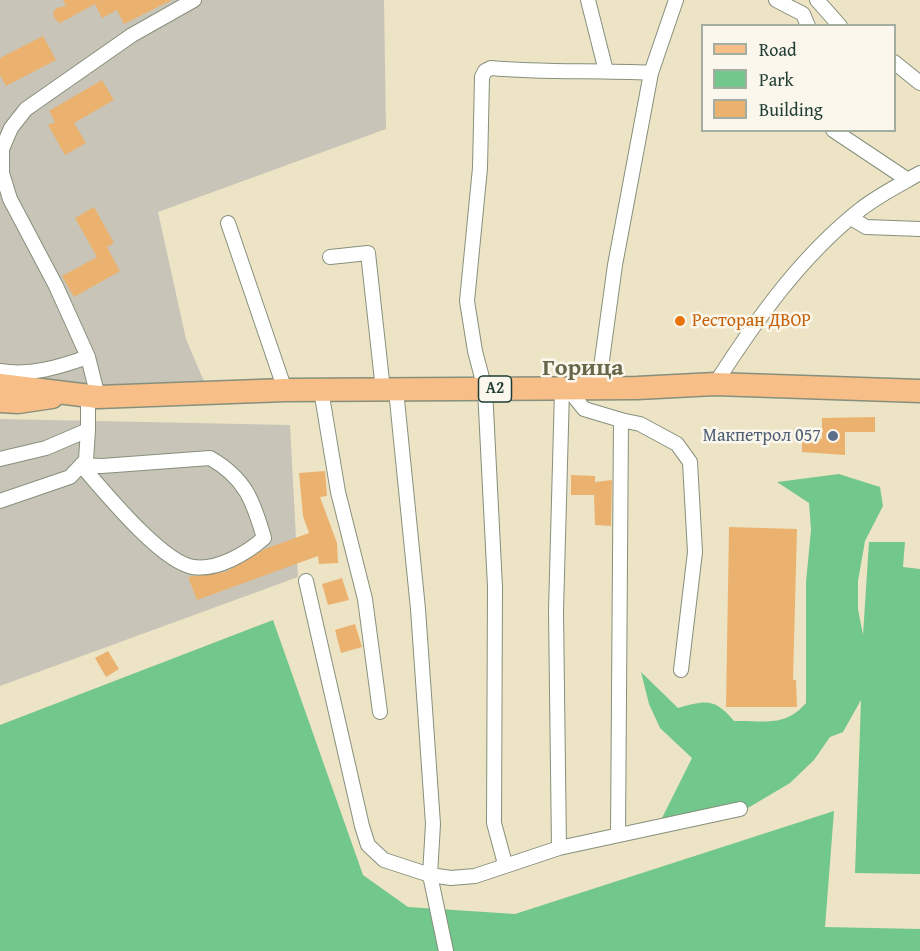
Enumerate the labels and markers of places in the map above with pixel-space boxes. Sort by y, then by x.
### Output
place label: Ресторан ДВОР [692,310,811,332]
marker: Ресторан ДВОР [673,314,687,328]
place label: Макпетрол 057 [703,425,821,447]
marker: Макпетрол 057 [826,429,840,443]

